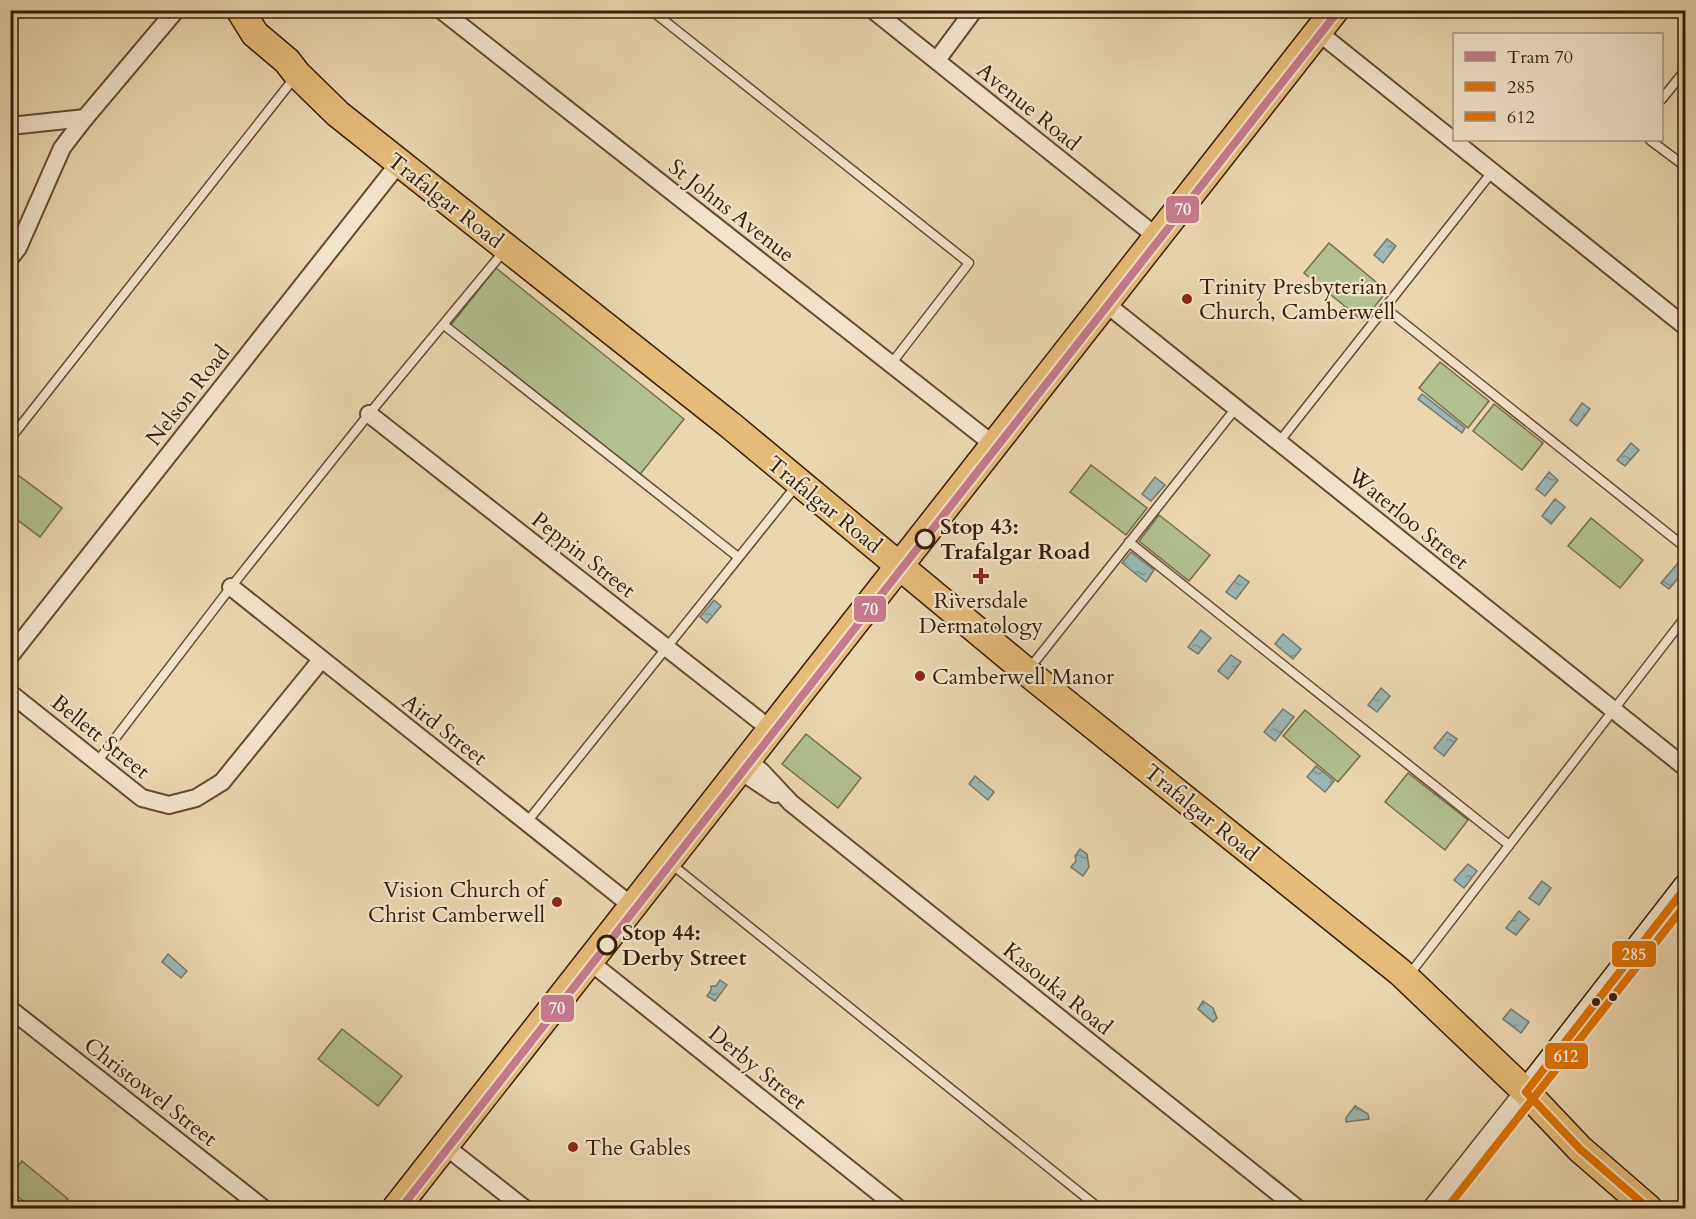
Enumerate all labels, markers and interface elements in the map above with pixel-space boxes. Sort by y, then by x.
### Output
legend [1453,33,1663,141]
text: Tram 70 [1507,45,1573,70]
street label: Avenue Road [970,56,1087,158]
text: 285 [1507,75,1535,100]
text: 612 [1507,105,1535,130]
street label: Trafalgar Road [381,146,510,256]
street label: St Johns Avenue [662,152,801,270]
line badge: 70 [1165,195,1200,224]
text: 70 [1175,199,1191,221]
place label: Trinity Presbyterian Church, Camberwell [1199,272,1396,327]
marker: Trinity Presbyterian Church, Camberwell [1180,292,1194,306]
street label: Nelson Road [139,339,237,452]
street label: Trafalgar Road [761,449,888,561]
street label: Waterloo Street [1341,460,1475,577]
street label: Peppin Street [525,505,641,605]
place label: Stop 43: Trafalgar Road [940,512,1091,567]
marker: Stop 43: Trafalgar Road [915,529,935,549]
marker: Riversdale Dermatology [972,567,990,585]
place label: Riversdale Dermatology [919,586,1044,641]
line badge: 70 [853,595,887,623]
text: 70 [862,599,878,621]
place label: Camberwell Manor [932,662,1115,692]
marker: Camberwell Manor [913,669,927,683]
street label: Aird Street [396,687,493,773]
street label: Bellett Street [45,688,156,786]
street label: Trafalgar Road [1138,757,1265,869]
place label: Vision Church of Christ Camberwell [368,875,548,930]
marker: Vision Church of Christ Camberwell [550,895,564,909]
place label: Stop 44: Derby Street [622,918,747,973]
marker: Stop 44: Derby Street [597,935,617,955]
street label: Kasouka Road [996,935,1119,1042]
line badge: 285 [1611,940,1657,968]
text: 285 [1622,944,1646,966]
unlabelled marker [1607,991,1619,1003]
line badge: 70 [540,994,575,1023]
unlabelled marker [1590,996,1602,1008]
text: 70 [549,998,565,1020]
street label: Derby Street [702,1019,813,1117]
street label: Christowel Street [78,1030,223,1153]
line badge: 612 [1544,1042,1589,1070]
text: 612 [1554,1046,1578,1068]
place label: The Gables [585,1133,691,1163]
marker: The Gables [566,1140,580,1154]

